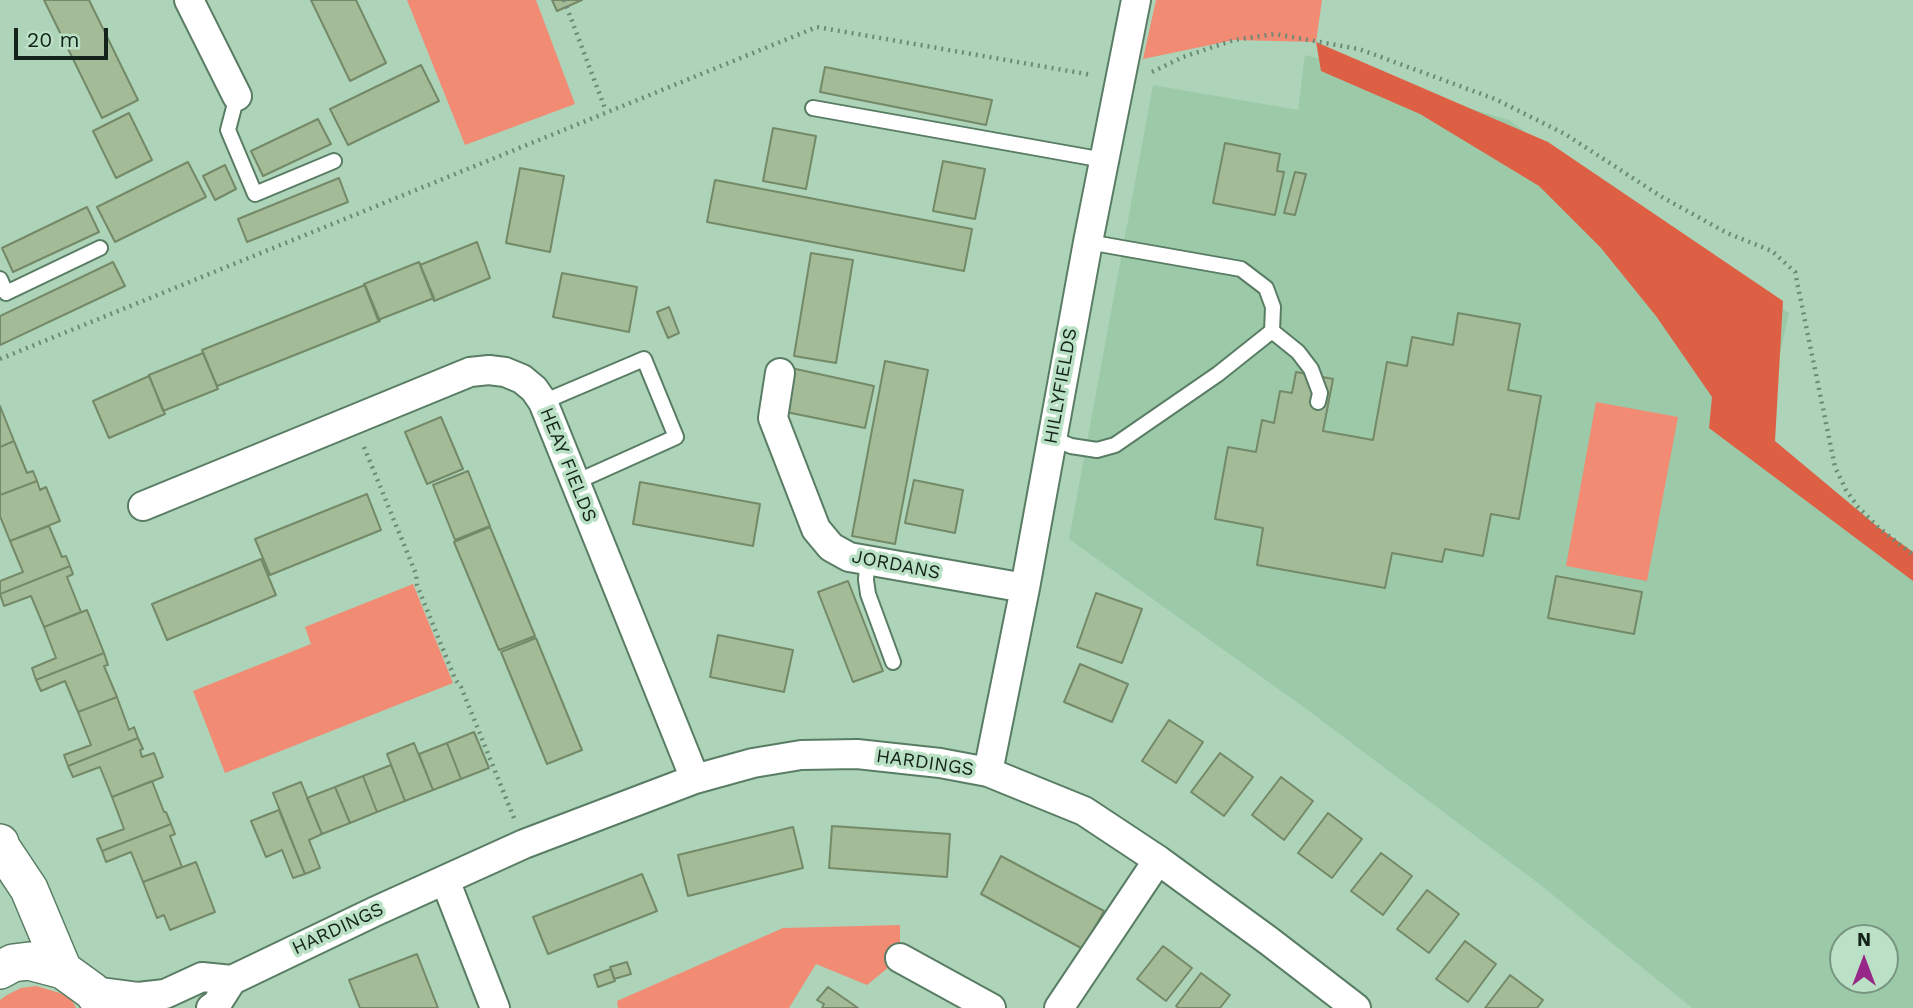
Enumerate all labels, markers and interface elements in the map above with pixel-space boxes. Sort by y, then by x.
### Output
scale bar [18,14,112,58]
text: 20 m [27,27,79,52]
street label: HILLYFIELDS [1040,326,1082,446]
street label: HEAY FIELDS [535,404,601,526]
street label: JORDANS [850,545,942,585]
street label: HARDINGS [875,745,975,781]
street label: HARDINGS [289,898,387,960]
north arrow [1829,924,1899,994]
text: N [1857,928,1871,951]

